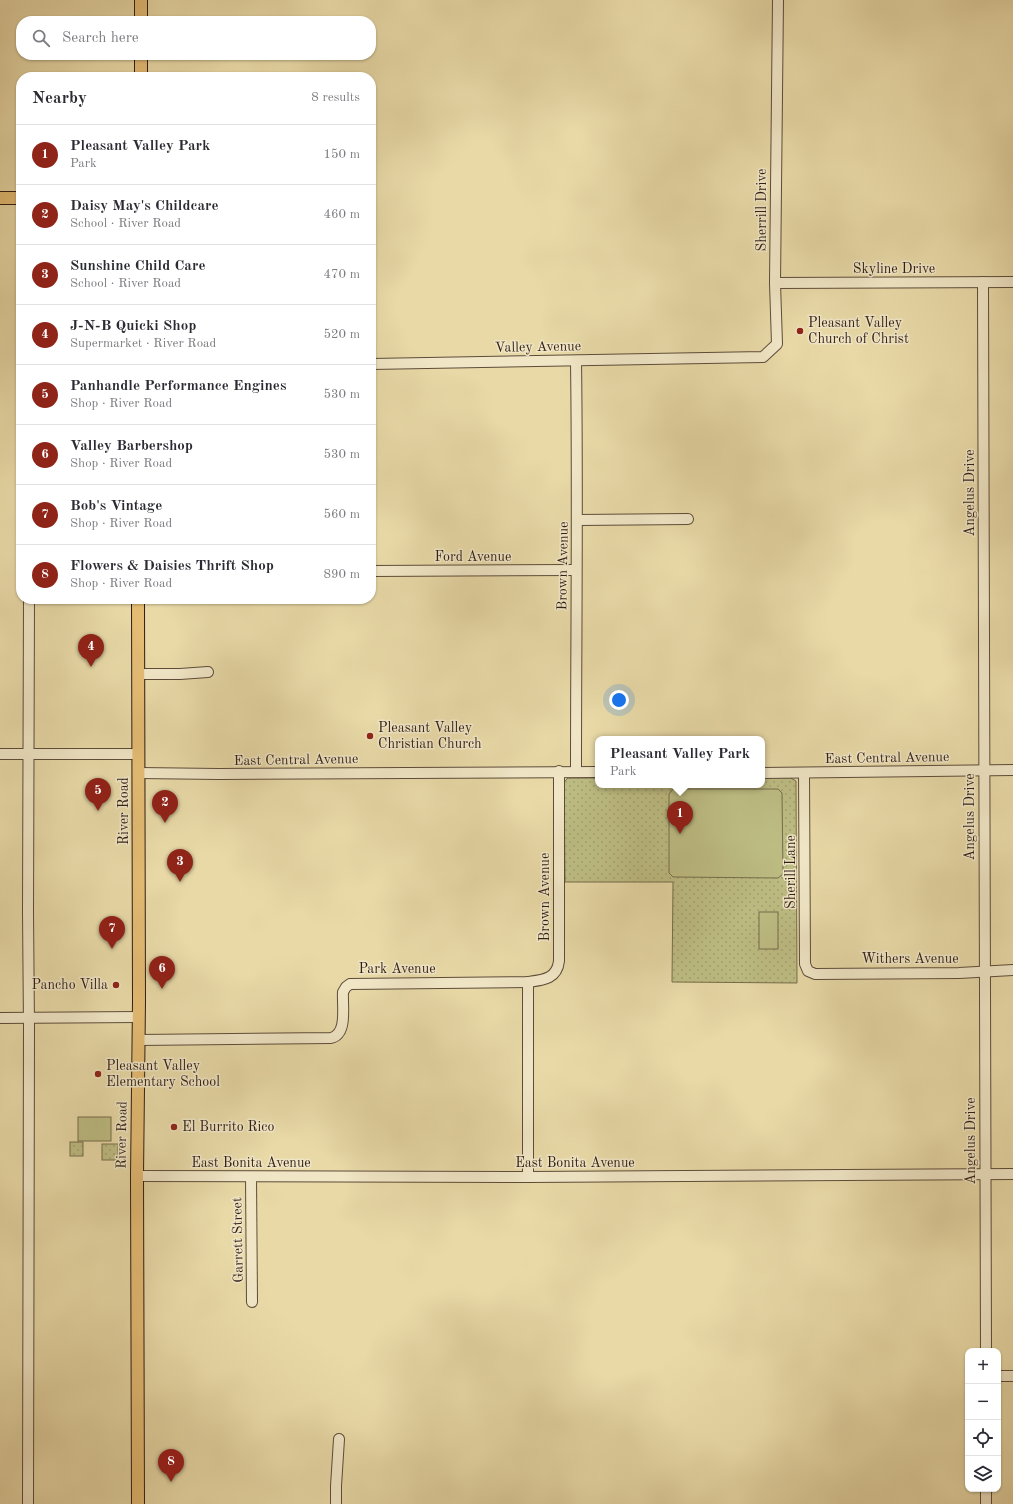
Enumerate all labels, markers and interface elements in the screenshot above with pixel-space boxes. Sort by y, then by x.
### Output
search box [16,16,376,60]
icon: search [30,27,52,49]
text: Search here [62,31,139,46]
text: Nearby [32,90,87,107]
text: 8 results [311,91,360,104]
text: Pleasant Valley Park [70,139,210,154]
text: 1 [41,148,49,161]
text: 150 m [323,148,360,161]
text: Park [70,157,97,170]
street label: Sherrill Drive [755,168,769,252]
text: Daisy May's Childcare [70,199,219,214]
text: 2 [41,208,49,221]
text: 460 m [323,208,360,221]
text: School · River Road [70,217,181,230]
text: Sunshine Child Care [70,259,206,274]
street label: Skyline Drive [853,262,935,276]
text: 3 [41,268,49,281]
text: 470 m [323,268,360,281]
text: School · River Road [70,277,181,290]
place label: Pleasant Valley Church of Christ [808,316,909,346]
text: J-N-B Quicki Shop [70,319,196,334]
marker: Pleasant Valley Church of Christ [795,326,805,336]
text: 4 [41,328,49,341]
text: 520 m [323,328,360,341]
text: Supermarket · River Road [70,337,216,350]
street label: Valley Avenue [495,339,581,355]
text: Panhandle Performance Engines [70,379,286,394]
text: 5 [41,388,49,401]
text: 530 m [323,388,360,401]
text: Shop · River Road [70,397,172,410]
text: Valley Barbershop [70,439,193,454]
text: 6 [41,448,49,461]
text: 530 m [323,448,360,461]
street label: Angelus Drive [963,449,977,537]
text: Shop · River Road [70,457,172,470]
text: Bob's Vintage [70,499,162,514]
text: 7 [41,508,49,521]
text: 560 m [323,508,360,521]
text: Shop · River Road [70,517,172,530]
street label: Brown Avenue [555,521,571,611]
street label: Ford Avenue [435,550,511,564]
text: Flowers & Daisies Thrift Shop [70,559,274,574]
text: 8 [41,568,49,581]
text: 890 m [323,568,360,581]
text: Shop · River Road [70,577,172,590]
pin: 4 [78,634,104,667]
your location [609,690,629,710]
place label: Pleasant Valley Christian Church [378,721,482,751]
marker: Pleasant Valley Christian Church [365,731,375,741]
popup [595,736,765,788]
text: Pleasant Valley Park [610,747,750,762]
street label: East Central Avenue [825,750,949,766]
street label: East Central Avenue [234,752,358,768]
text: Park [610,765,637,778]
street label: Angelus Drive [963,773,977,861]
street label: River Road [117,777,131,845]
pin: 5 [85,778,111,811]
pin: 2 [152,790,178,823]
pin: 1 [667,801,693,834]
street label: Sherill Lane [784,835,798,909]
pin: 3 [167,849,193,882]
street label: Brown Avenue [538,853,552,941]
pin: 7 [99,916,125,949]
street label: Withers Avenue [861,952,959,966]
pin: 6 [149,956,175,989]
street label: Park Avenue [358,962,436,976]
place label: Pancho Villa [32,978,108,992]
marker: Pancho Villa [111,980,121,990]
place label: Pleasant Valley Elementary School [106,1059,220,1089]
marker: Pleasant Valley Elementary School [93,1069,103,1079]
street label: Angelus Drive [964,1097,978,1185]
street label: River Road [114,1101,130,1169]
place label: El Burrito Rico [182,1120,274,1134]
marker: El Burrito Rico [169,1122,179,1132]
street label: East Bonita Avenue [191,1156,311,1170]
street label: East Bonita Avenue [515,1156,635,1170]
street label: Garrett Street [230,1197,246,1283]
map controls [965,1348,1001,1492]
button: + [965,1348,1001,1384]
button: − [965,1384,1001,1420]
button: locate [965,1420,1001,1456]
pin: 8 [158,1449,184,1482]
button: layers [965,1456,1001,1492]

